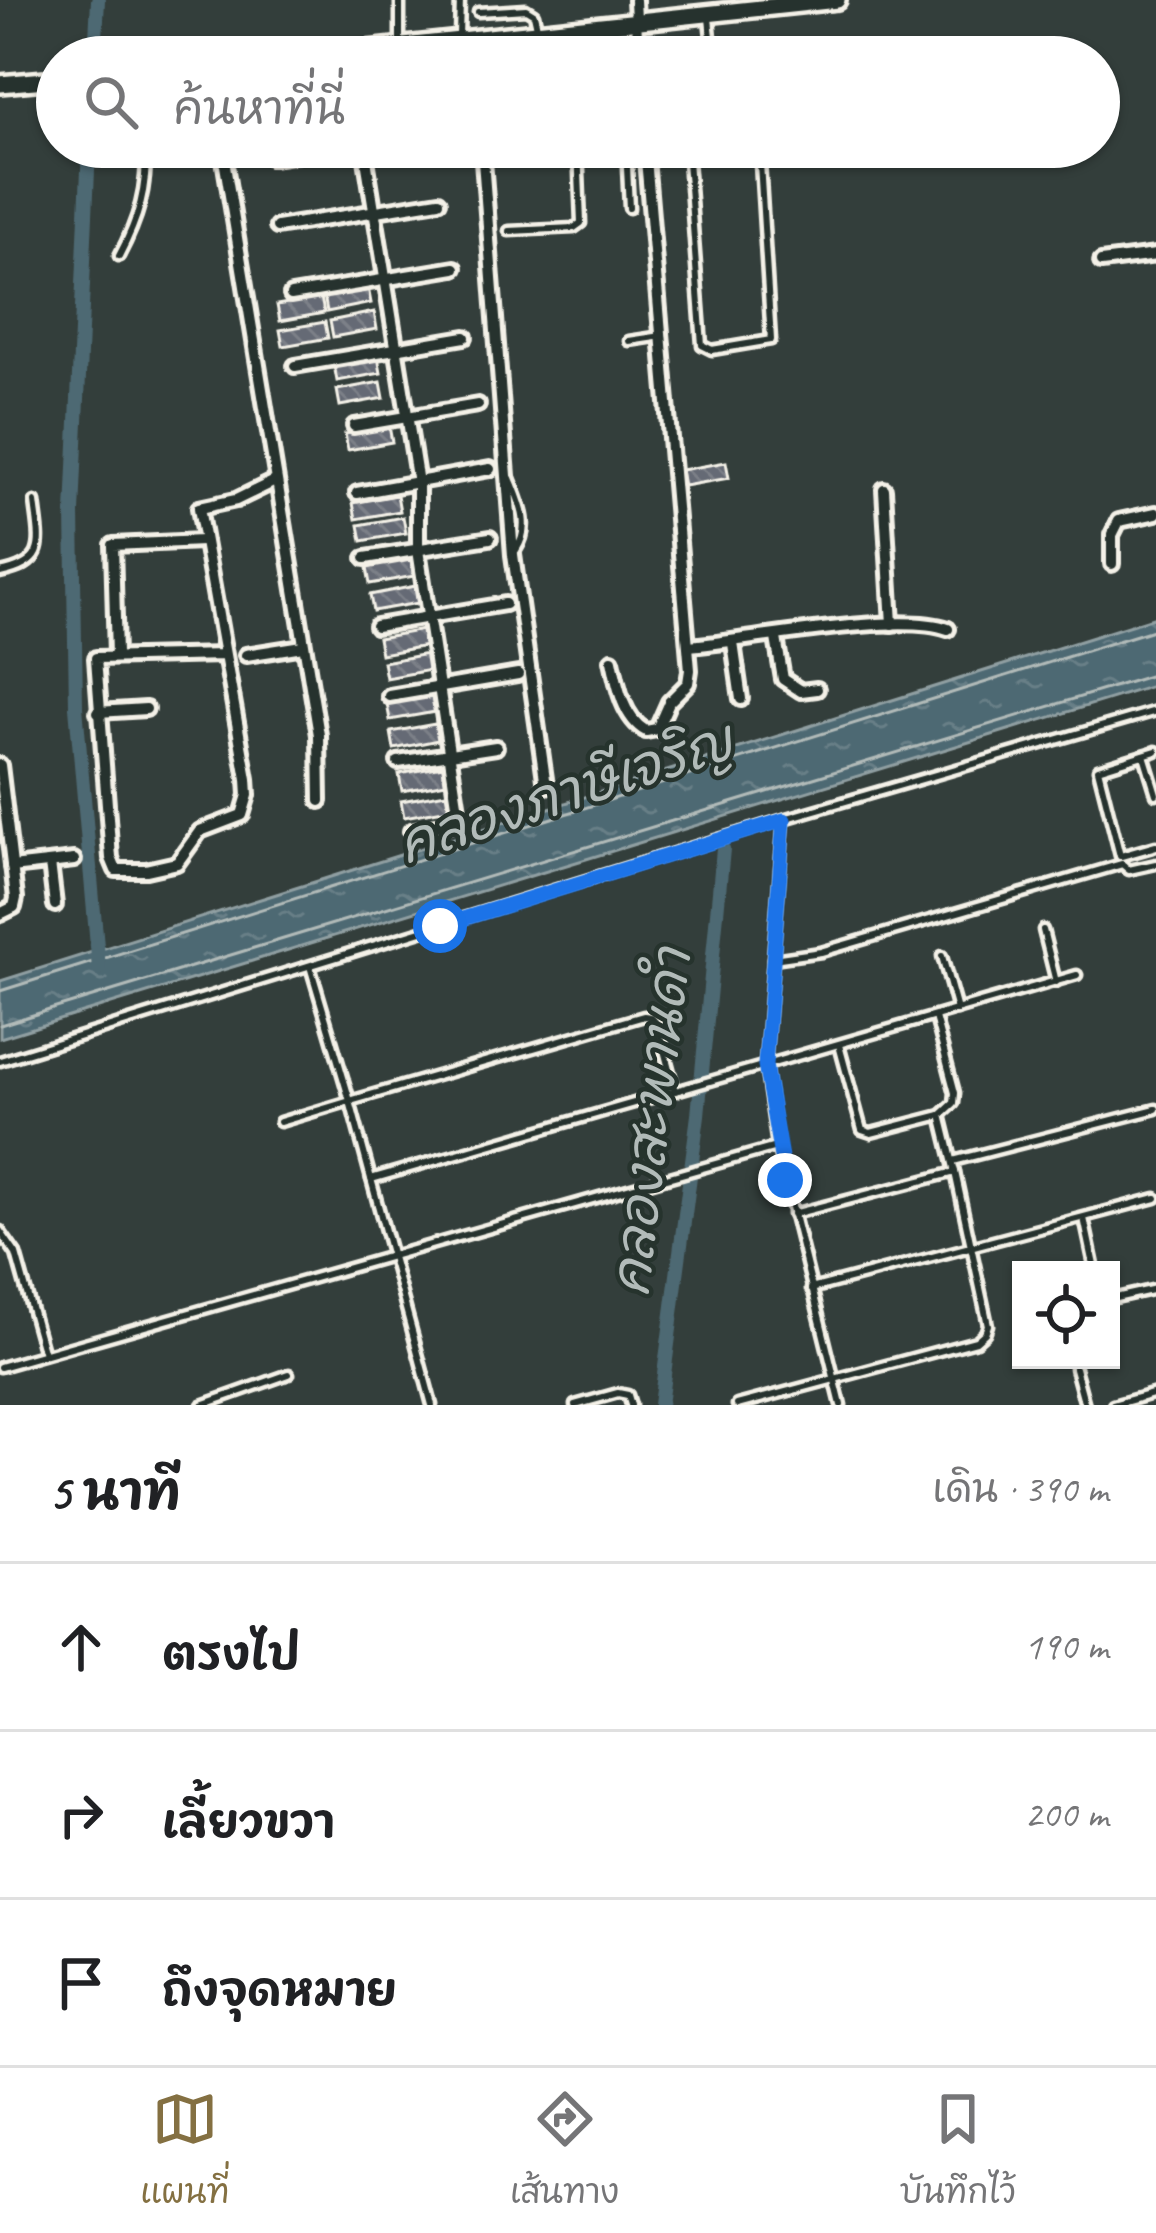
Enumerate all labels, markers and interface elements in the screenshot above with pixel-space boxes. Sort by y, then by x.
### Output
search box [36,36,1120,168]
icon: search [78,69,144,135]
text: ค้นหาที่นี่ [174,81,345,138]
water label: คลองภาษีเจริญ [390,706,745,879]
route start [413,899,467,953]
water label: คลองสะพานดำ [596,942,706,1299]
route end [758,1153,812,1207]
map controls [1012,1261,1120,1369]
button: locate [1012,1261,1120,1369]
text: 5 นาที [48,1460,181,1524]
text: เดิน · 390 m [933,1465,1108,1514]
icon: ahead [48,1614,114,1680]
text: 190 m [1024,1622,1108,1671]
text: ตรงไป [162,1626,300,1683]
icon: right [48,1782,114,1848]
text: 200 m [1024,1790,1108,1839]
text: เลี้ยวขวา [162,1794,335,1851]
icon: arrive [48,1950,114,2016]
text: ถึงจุดหมาย [162,1962,397,2019]
tab: แผนที่ [140,2086,229,2216]
tab: เส้นทาง [510,2086,619,2216]
tab: บันทึกไว้ [900,2086,1016,2216]

